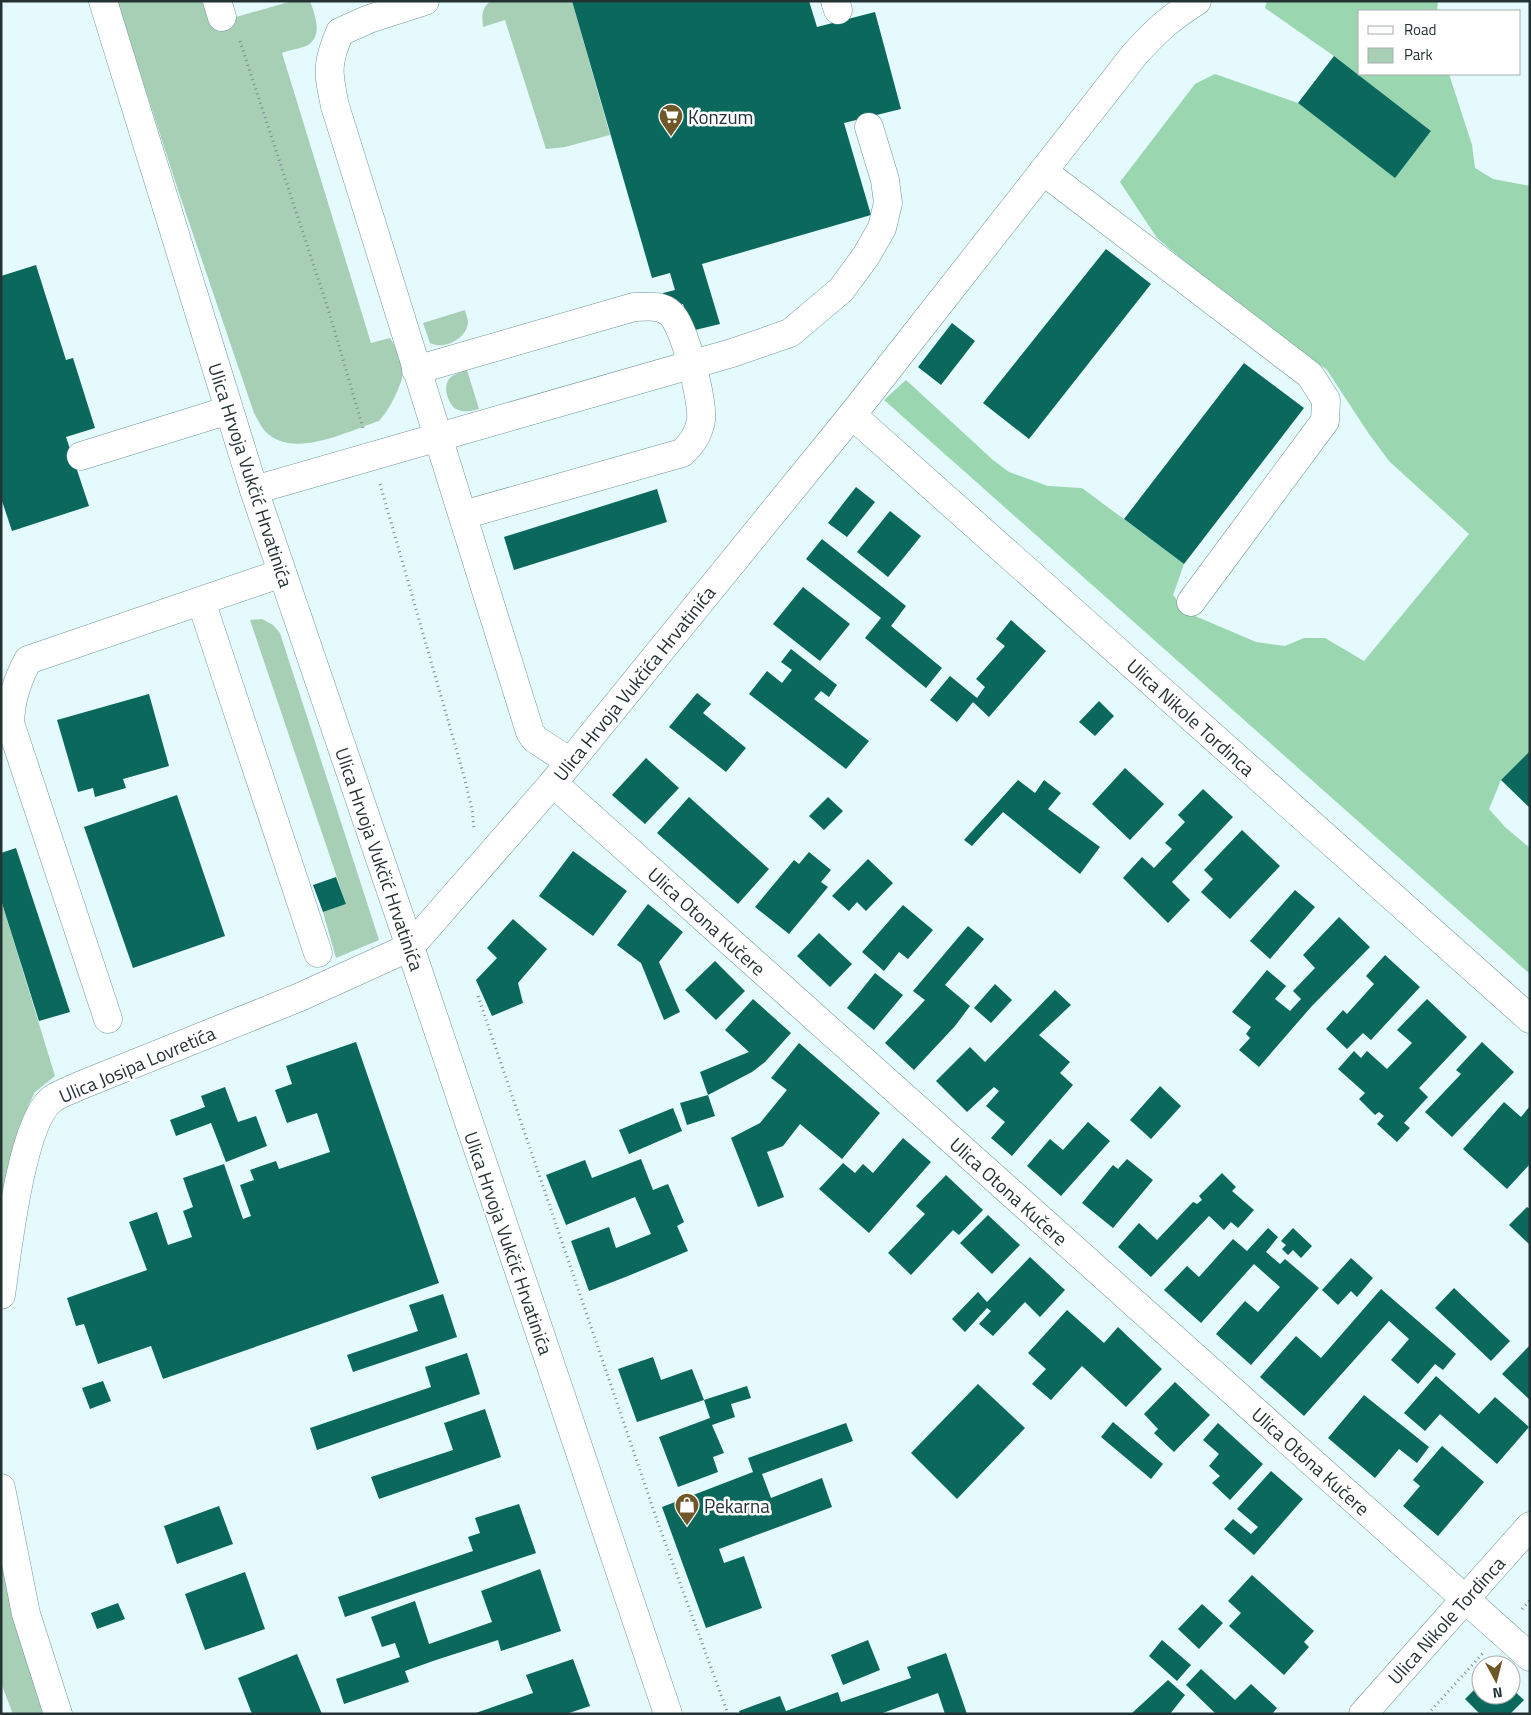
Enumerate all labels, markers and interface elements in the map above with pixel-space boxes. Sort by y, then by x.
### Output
legend [1358,10,1521,75]
text: Road [1404,18,1436,41]
text: Park [1404,43,1433,66]
place label: Konzum [688,102,753,131]
supermarket icon: Konzum [658,103,684,137]
street label: Ulica Hrvoja Vukčić Hrvatinića [201,359,301,591]
street label: Ulica Hrvoja Vukčića Hrvatinića [546,579,722,787]
street label: Ulica Nikole Tordinca [1120,651,1262,783]
street label: Ulica Hrvoja Vukčić Hrvatinića [328,743,432,975]
street label: Ulica Otona Kučere [641,860,773,982]
street label: Ulica Josipa Lovretića [54,1018,220,1110]
street label: Ulica Hrvoja Vukčić Hrvatinića [457,1127,561,1359]
street label: Ulica Otona Kučere [943,1130,1075,1252]
street label: Ulica Otona Kučere [1245,1400,1377,1522]
place label: Pekarna [704,1491,770,1520]
shop icon: Pekarna [674,1492,700,1526]
street label: Ulica Nikole Tordinca [1380,1549,1512,1691]
north arrow [1471,1655,1521,1705]
text: N [1492,1682,1504,1704]

